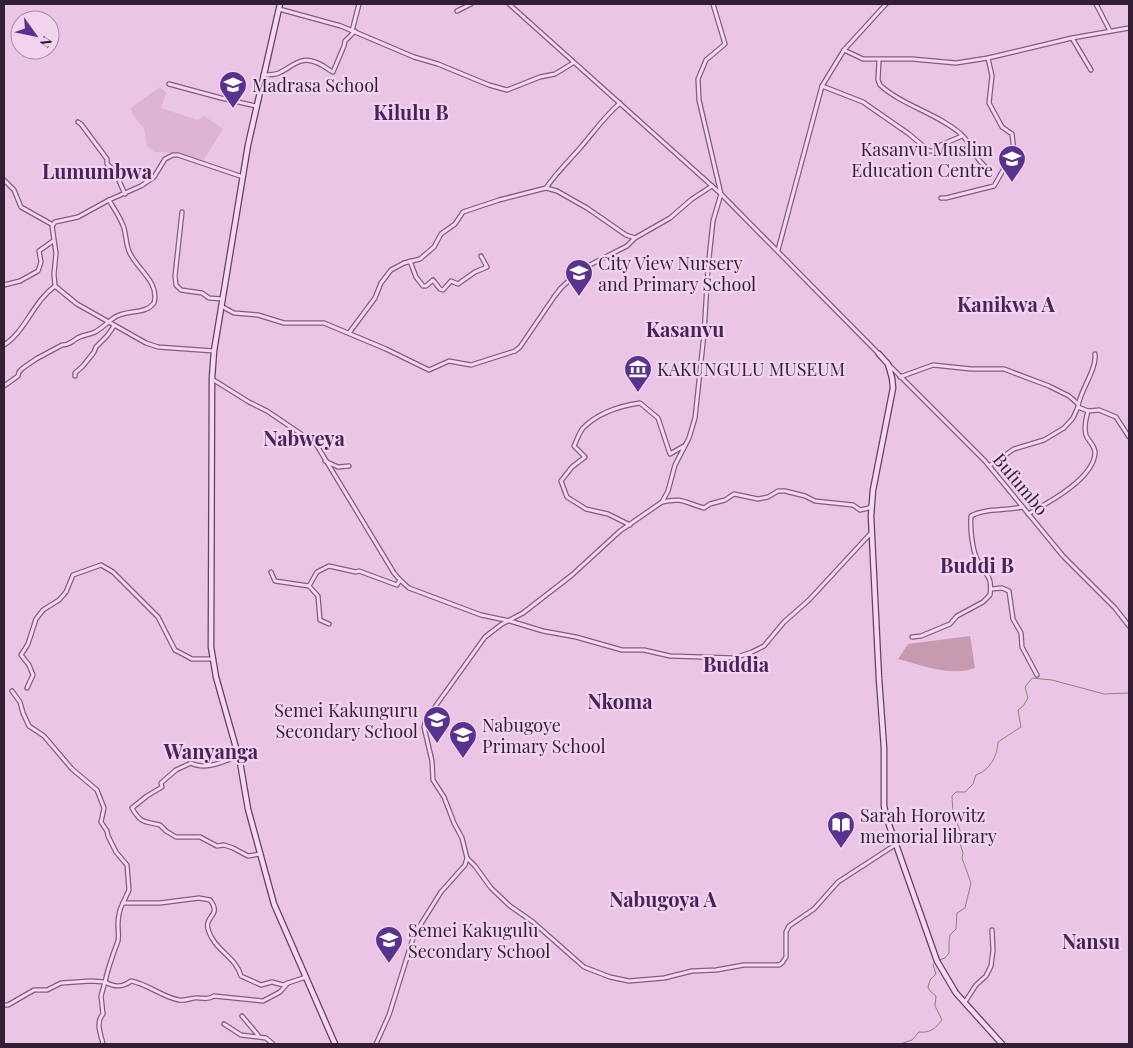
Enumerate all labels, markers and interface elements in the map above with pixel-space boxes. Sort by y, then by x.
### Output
north arrow [10,10,60,60]
text: N [36,33,57,52]
school or university icon: Madrasa School [218,70,248,109]
place label: Madrasa School [252,73,379,97]
district label: Kilulu B [373,98,449,125]
place label: Kasanvu Muslim Education Centre [851,137,993,182]
school or university icon: Kasanvu Muslim Education Centre [997,144,1027,183]
district label: Lumumbwa [42,157,153,184]
place label: City View Nursery and Primary School [598,251,756,296]
school or university icon: City View Nursery and Primary School [564,258,594,297]
district label: Kanikwa A [957,290,1056,317]
district label: Kasanvu [646,315,724,342]
museum icon: KAKUNGULU MUSEUM [623,354,653,393]
place label: KAKUNGULU MUSEUM [657,357,845,381]
district label: Nabweya [263,424,345,451]
street label: Bufumbo [988,448,1054,520]
district label: Buddi B [940,551,1014,578]
district label: Buddia [703,650,770,677]
district label: Nkoma [587,687,653,714]
place label: Semei Kakunguru Secondary School [274,698,419,743]
school or university icon: Semei Kakunguru Secondary School [422,705,452,744]
place label: Nabugoye Primary School [482,713,606,758]
school or university icon: Nabugoye Primary School [448,720,478,759]
district label: Wanyanga [163,737,259,764]
place label: Sarah Horowitz memorial library [860,803,997,848]
library icon: Sarah Horowitz memorial library [826,810,856,849]
district label: Nabugoya A [609,885,717,912]
place label: Semei Kakugulu Secondary School [408,918,550,963]
school or university icon: Semei Kakugulu Secondary School [374,925,404,964]
district label: Nansu [1062,927,1120,954]

